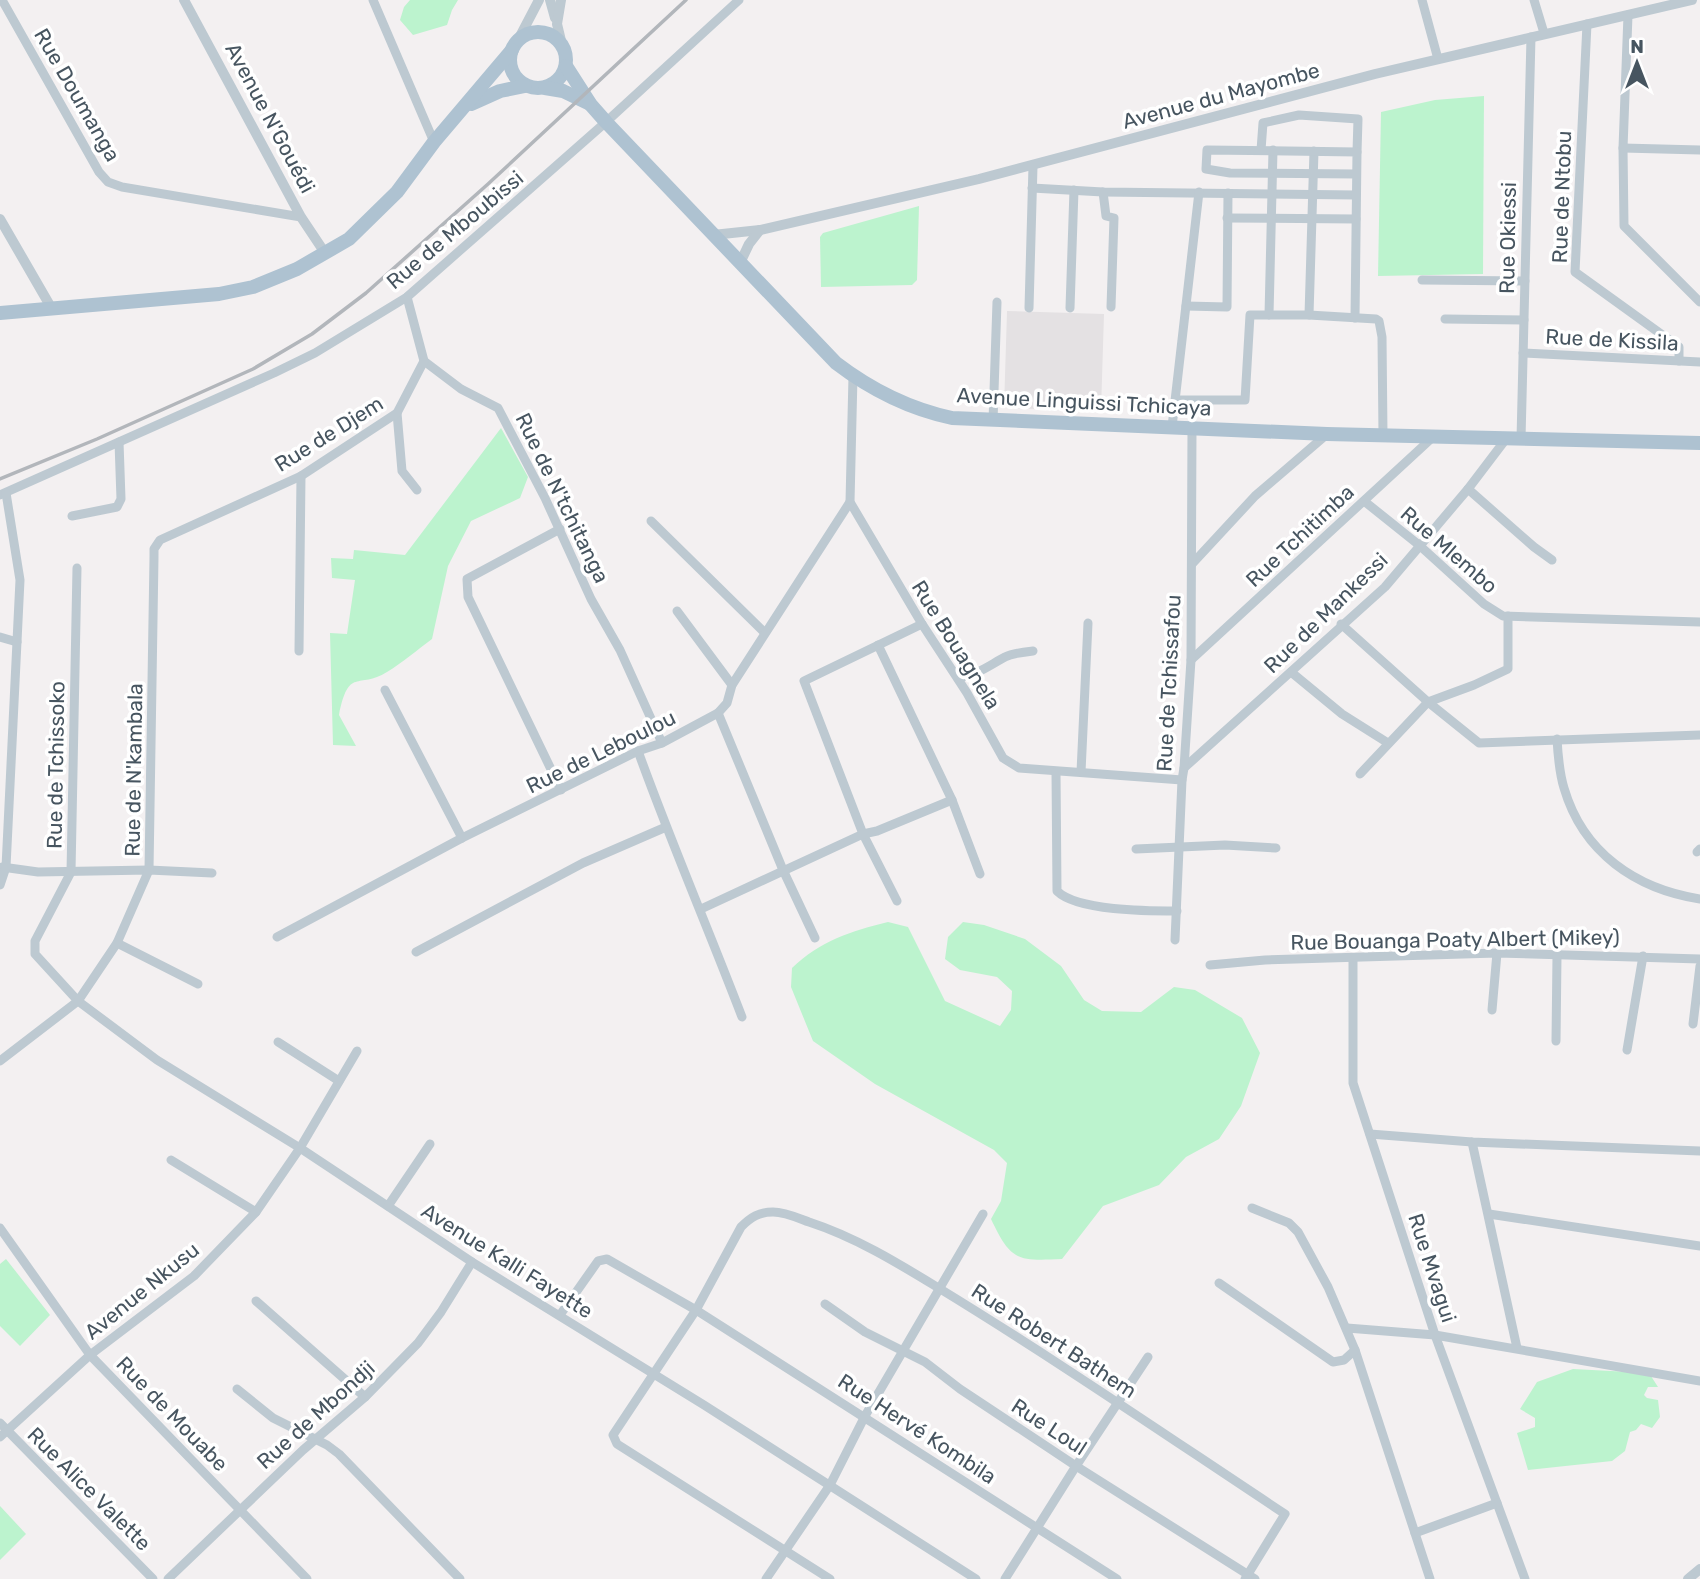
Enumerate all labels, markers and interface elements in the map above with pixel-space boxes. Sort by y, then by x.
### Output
street label: Rue Doumanga [29,24,126,166]
north arrow [1602,28,1672,98]
text: N [1630,35,1644,58]
street label: Avenue N'Gouédi [220,39,320,197]
street label: Avenue du Mayombe [1119,57,1322,134]
street label: Rue de Ntobu [1547,130,1576,264]
street label: Rue de Mboubissi [381,165,528,294]
street label: Rue Okiessi [1494,182,1521,294]
street label: Rue de Kissila [1545,324,1679,355]
street label: Avenue Linguissi Tchicaya [956,382,1212,421]
street label: Rue de Djem [270,390,387,477]
street label: Rue de N'tchitanga [510,409,615,587]
street label: Rue Tchitimba [1241,479,1359,592]
street label: Rue Mlembo [1396,501,1503,598]
street label: Rue de Mankessi [1259,547,1393,678]
street label: Rue Bouagnela [907,576,1006,714]
street label: Rue de Tchissafou [1151,594,1186,772]
street label: Rue de Tchissoko [42,681,69,849]
street label: Rue de N'kambala [119,683,148,857]
street label: Rue de Leboulou [522,705,680,799]
street label: Rue Bouanga Poaty Albert (Mikey) [1290,924,1620,955]
street label: Avenue Kalli Fayette [417,1198,598,1323]
street label: Rue Mvagui [1403,1210,1462,1325]
street label: Avenue Nkusu [79,1237,204,1344]
street label: Rue Robert Bathem [967,1278,1141,1403]
street label: Rue de Mouabe [111,1351,233,1476]
street label: Rue de Mbondji [252,1355,380,1474]
street label: Rue Hervé Kombila [834,1368,1001,1489]
street label: Rue Loul [1007,1393,1092,1460]
street label: Rue Alice Valette [23,1422,156,1555]

